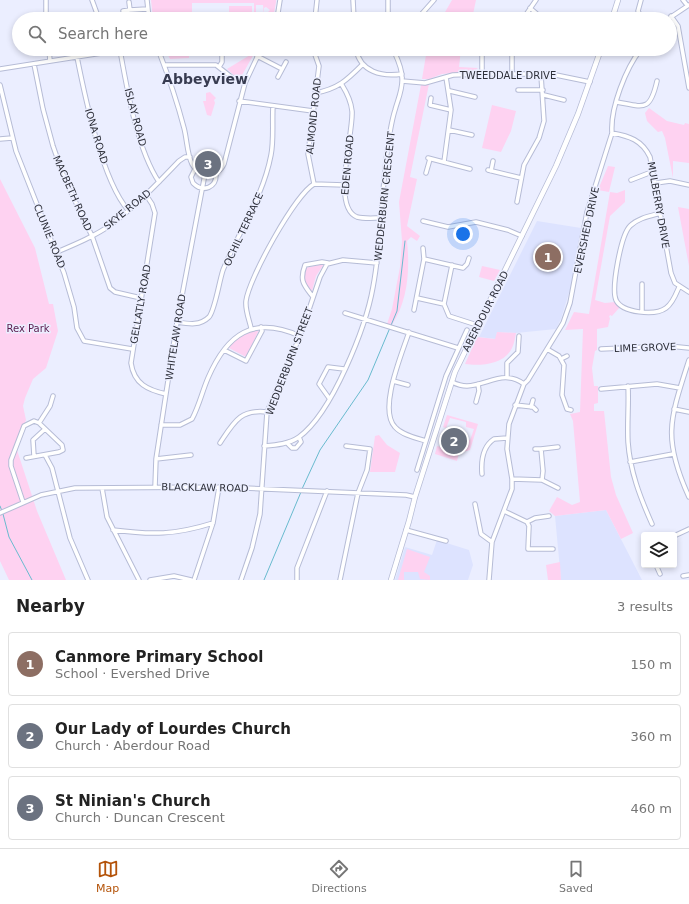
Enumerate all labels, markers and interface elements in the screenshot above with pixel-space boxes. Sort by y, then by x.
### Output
search box [12,12,677,56]
icon: search [26,23,48,45]
text: Search here [58,25,148,43]
street label: TWEEDDALE DRIVE [459,70,556,81]
district label: Abbeyview [162,71,248,87]
street label: ALMOND ROAD [304,77,323,155]
street label: ISLAY ROAD [122,87,149,148]
street label: IONA ROAD [83,107,110,166]
street label: WEDDERBURN CRESCENT [372,130,397,261]
street label: EDEN ROAD [339,134,356,196]
pin: 3 [195,149,221,179]
street label: MACBETH ROAD [51,154,94,233]
street label: MULBERRY DRIVE [645,161,672,249]
street label: EVERSHED DRIVE [572,186,601,274]
street label: SKYE ROAD [102,187,153,232]
street label: OCHIL TERRACE [222,191,265,268]
street label: CLUNIE ROAD [32,202,68,270]
your location [453,224,473,244]
pin: 1 [535,242,561,272]
street label: GELLATLY ROAD [128,263,153,345]
street label: ABERDOUR ROAD [460,269,511,353]
street label: WHITELAW ROAD [163,293,188,381]
street label: WEDDERBURN STREET [264,305,315,417]
park label: Rex Park [6,323,50,334]
street label: LIME GROVE [614,341,676,354]
pin: 2 [441,426,467,456]
street label: BLACKLAW ROAD [161,481,249,494]
map controls [641,532,677,568]
button: layers [641,532,677,568]
text: Nearby [16,596,85,616]
text: 3 results [617,599,673,614]
text: Canmore Primary School [55,648,263,666]
text: 1 [25,657,35,672]
text: 150 m [630,657,672,672]
text: School · Evershed Drive [55,666,210,681]
text: Our Lady of Lourdes Church [55,720,291,738]
text: 2 [25,729,35,744]
text: 360 m [630,729,672,744]
text: Church · Aberdour Road [55,738,210,753]
text: St Ninian's Church [55,792,211,810]
text: 3 [25,801,35,816]
text: 460 m [630,801,672,816]
text: Church · Duncan Crescent [55,810,225,825]
tab: Map [96,858,119,895]
tab: Directions [311,858,367,895]
tab: Saved [559,858,593,895]

